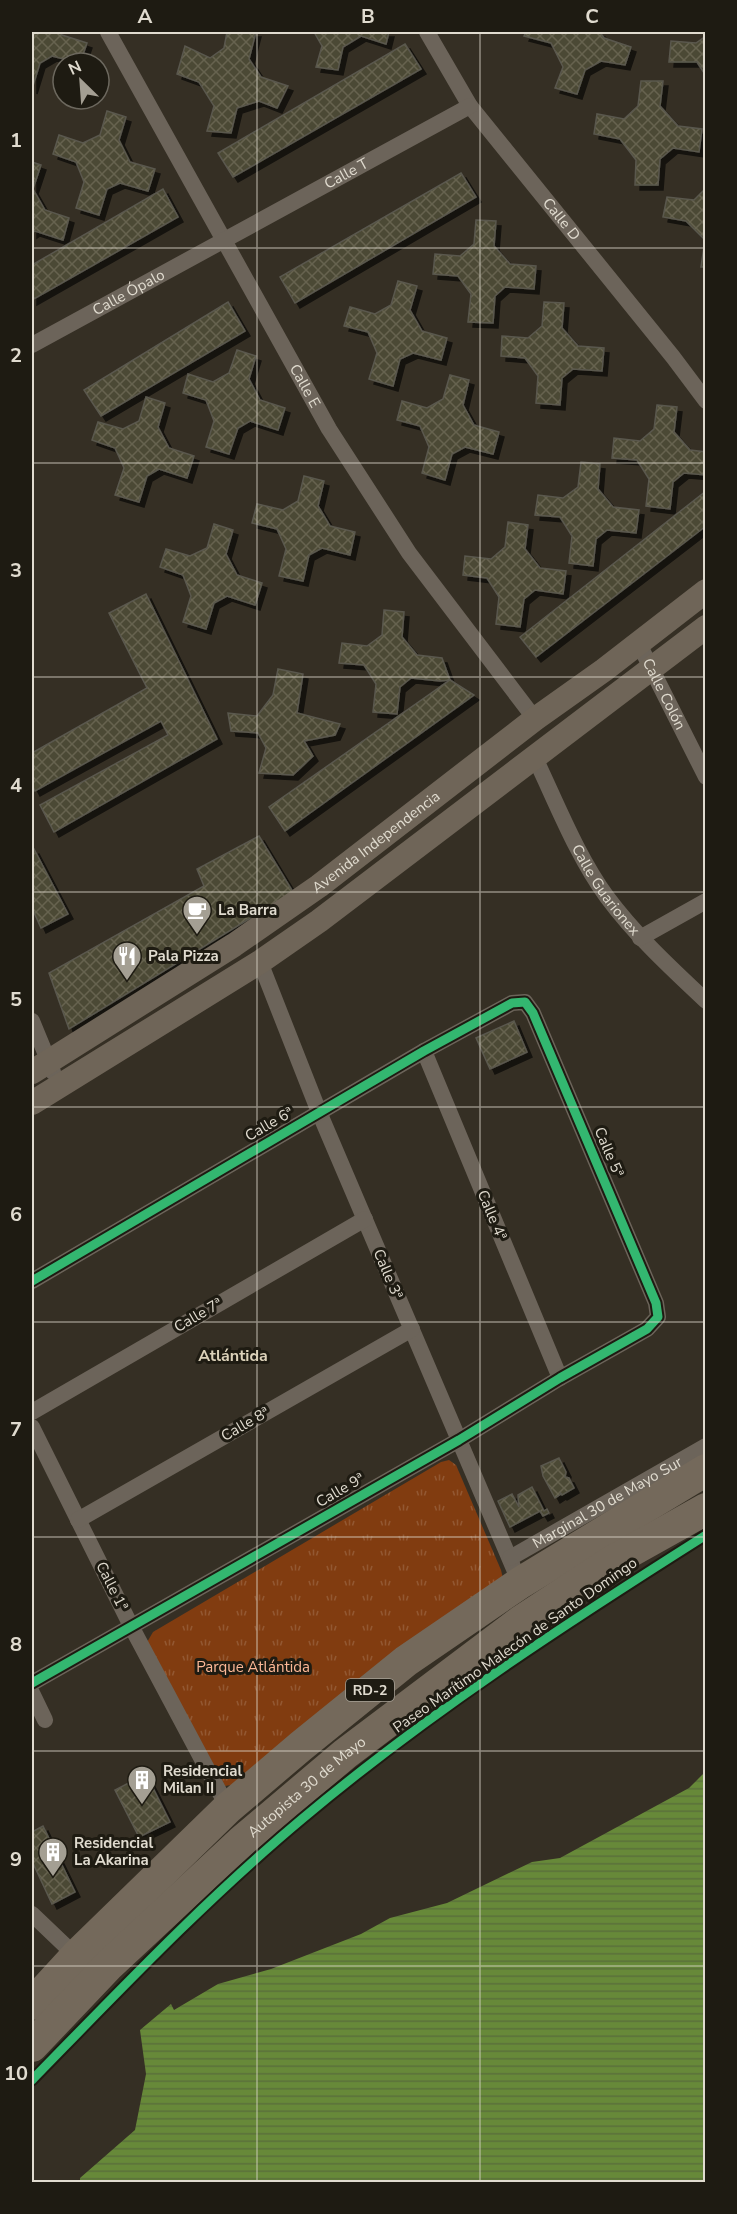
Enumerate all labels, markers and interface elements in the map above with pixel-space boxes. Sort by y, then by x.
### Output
text: A [138,3,153,30]
text: B [361,3,375,30]
text: C [585,3,599,30]
north arrow [51,51,111,111]
text: N [65,56,85,81]
text: 1 [10,127,22,154]
street label: Calle T [321,153,372,194]
street label: Calle D [538,193,585,245]
street label: Calle Ópalo [89,265,168,320]
text: 2 [10,342,22,369]
street label: Calle E [285,360,325,411]
text: 3 [10,557,22,584]
street label: Calle Colón [638,655,691,733]
text: 4 [10,772,22,799]
street label: Avenida Independencia [308,786,444,898]
street label: Calle Guarionex [567,841,644,940]
cafe icon: La Barra [181,894,213,936]
place label: La Barra [218,900,277,920]
restaurant icon: Pala Pizza [111,940,143,982]
place label: Pala Pizza [148,946,219,966]
text: 5 [10,986,22,1013]
street label: Calle 6ª [241,1102,297,1146]
street label: Calle 5ª [590,1124,628,1180]
street label: Calle 4ª [473,1187,511,1243]
text: 6 [10,1201,22,1228]
street label: Calle 3ª [369,1246,407,1302]
street label: Calle 7ª [170,1293,226,1337]
district label: Atlántida [198,1345,268,1367]
street label: Calle 8ª [217,1402,273,1446]
text: 7 [10,1416,22,1443]
street label: Marginal 30 de Mayo Sur [529,1451,686,1553]
street label: Calle 9ª [312,1468,368,1512]
street label: Paseo Marítimo Malecón de Santo Domingo [389,1553,641,1737]
street label: Calle 1ª [91,1558,133,1614]
text: 8 [10,1631,22,1658]
park label: Parque Atlántida [196,1657,310,1677]
road number: RD-2 [346,1679,394,1701]
street label: Autopista 30 de Mayo [243,1732,370,1842]
place label: Residencial Milan II [163,1761,242,1798]
building icon: Residencial Milan II [126,1764,158,1806]
place label: Residencial La Akarina [74,1833,153,1870]
building icon: Residencial La Akarina [37,1836,69,1878]
text: 9 [10,1846,22,1873]
text: 10 [4,2060,28,2087]

